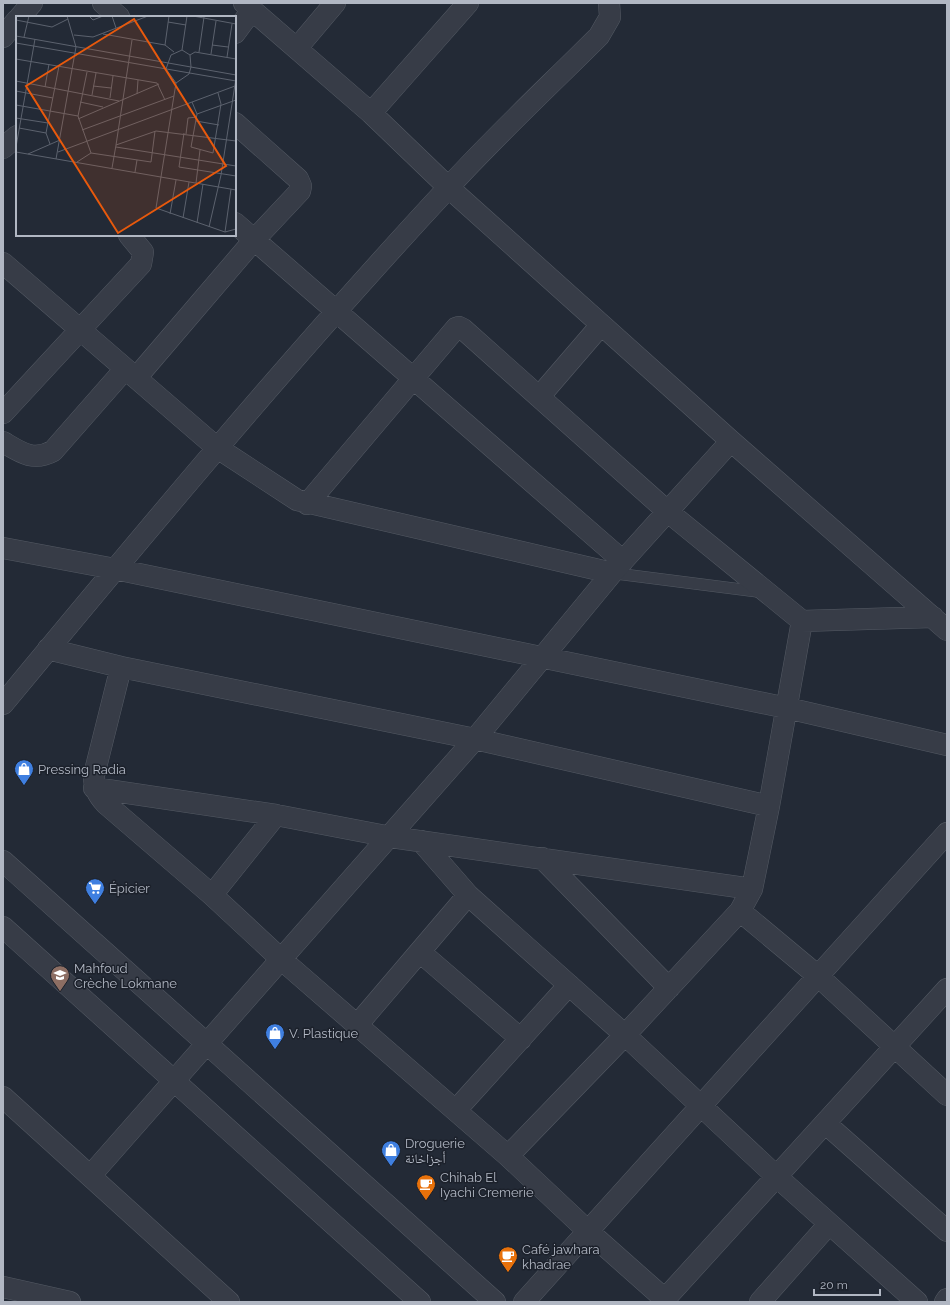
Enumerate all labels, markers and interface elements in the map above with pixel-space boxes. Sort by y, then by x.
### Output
inset map [16,16,236,236]
shop icon: Pressing Radia [13,758,35,786]
place label: Pressing Radia [38,762,126,777]
supermarket icon: Épicier [84,877,106,905]
place label: Épicier [109,881,150,896]
place label: Mahfoud Crèche Lokmane [74,961,177,991]
school or university icon: Mahfoud Crèche Lokmane [49,964,71,992]
shop icon: V. Plastique [264,1022,286,1050]
place label: V. Plastique [289,1026,359,1041]
place label: Droguerie أجزاخانة [405,1136,465,1167]
shop icon: Droguerie أجزاخانة [380,1139,402,1167]
place label: Chihab El Iyachi Cremerie [440,1170,534,1200]
cafe icon: Chihab El Iyachi Cremerie [415,1173,437,1201]
place label: Café jawhara khadrae [522,1242,600,1272]
cafe icon: Café jawhara khadrae [497,1245,519,1273]
scale bar [814,1271,880,1297]
text: 20 m [820,1278,848,1292]

